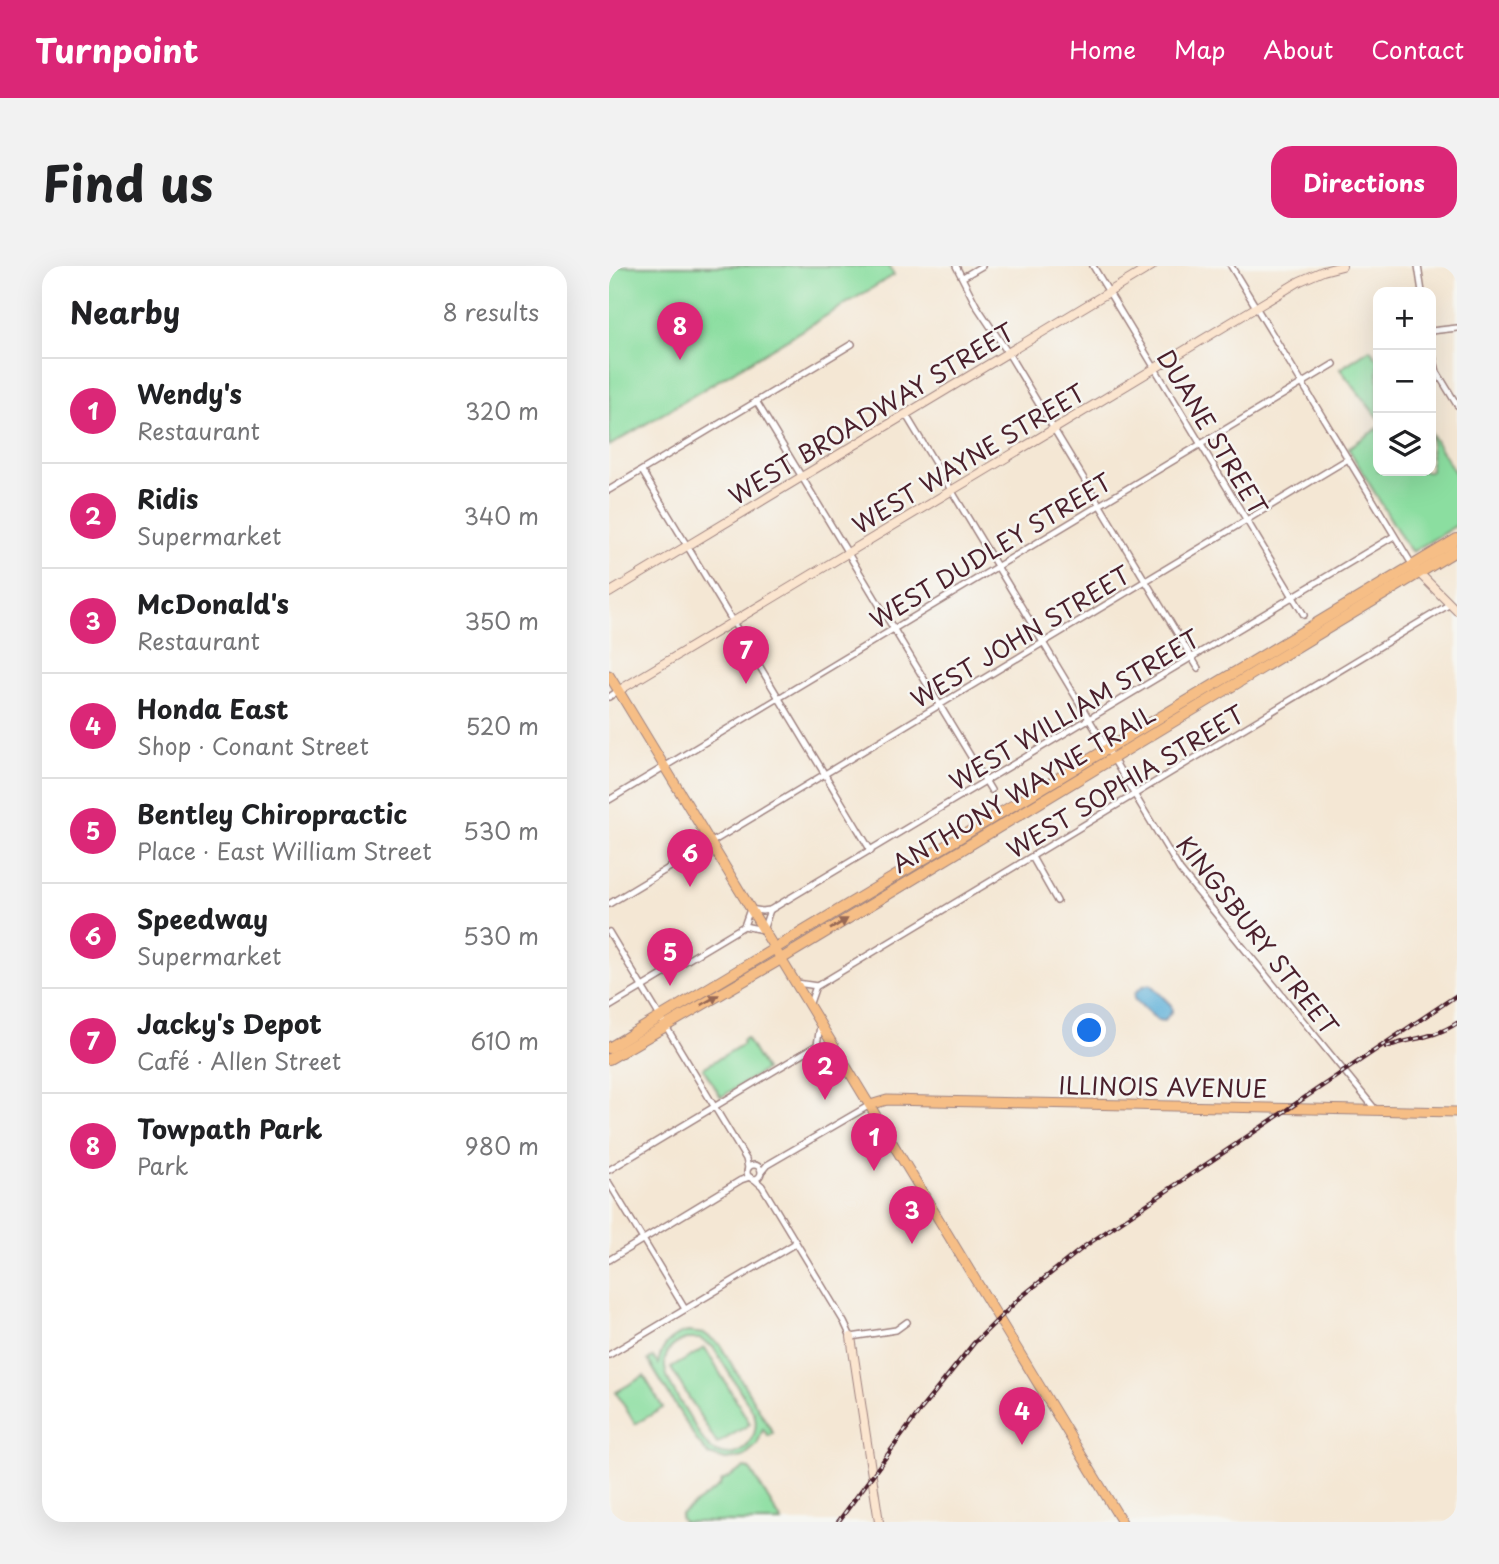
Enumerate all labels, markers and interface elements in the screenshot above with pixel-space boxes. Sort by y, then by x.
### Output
text: Turnpoint [35,24,199,74]
text: Home [1069,31,1136,67]
text: Map [1174,31,1225,67]
text: About [1263,31,1333,67]
text: Contact [1371,31,1464,67]
text: Find us [42,145,213,219]
button: Directions [1271,146,1457,218]
map controls [1373,287,1436,476]
button: + [1373,287,1436,350]
text: Nearby [70,289,180,334]
text: 8 results [443,294,539,329]
pin: 8 [657,302,703,360]
street label: WEST BROADWAY STREET [721,313,1021,513]
street label: DUANE STREET [1149,342,1277,522]
button: − [1373,350,1436,413]
text: Wendy's [137,374,242,413]
street label: WEST WAYNE STREET [845,374,1091,542]
text: 1 [88,393,99,428]
text: 320 m [465,393,539,428]
text: Restaurant [137,413,260,448]
button: layers [1373,413,1436,476]
street label: WEST DUDLEY STREET [862,463,1118,637]
text: Ridis [137,479,199,518]
text: 2 [85,498,101,533]
text: 340 m [464,498,539,533]
text: Supermarket [137,518,281,553]
street label: WEST JOHN STREET [903,556,1137,716]
text: McDonald's [137,584,289,623]
text: 3 [85,603,101,638]
text: 350 m [464,603,539,638]
street label: WEST WILLIAM STREET [942,619,1207,798]
text: Restaurant [137,623,260,658]
pin: 7 [723,626,769,684]
text: Honda East [137,689,289,728]
street label: ANTHONY WAYNE TRAIL [885,695,1161,881]
street label: WEST SOPHIA STREET [999,695,1251,866]
text: 4 [85,708,101,743]
text: 520 m [466,708,539,743]
text: Shop · Conant Street [137,728,369,763]
text: Bentley Chiropractic [137,794,407,833]
text: 5 [86,813,100,848]
text: 530 m [463,813,539,848]
street label: KINGSBURY STREET [1169,828,1348,1043]
pin: 6 [667,829,713,887]
text: Place · East William Street [137,833,432,868]
text: Speedway [137,899,268,938]
one-way arrow [830,917,849,930]
text: 6 [85,918,101,953]
text: 530 m [463,918,539,953]
pin: 5 [647,928,693,986]
text: Supermarket [137,938,281,973]
one-way arrow [701,994,720,1006]
text: Jacky's Depot [137,1004,322,1043]
your location [1072,1013,1106,1047]
text: 7 [86,1023,100,1058]
text: 610 m [471,1023,539,1058]
pin: 2 [802,1042,848,1100]
text: Café · Allen Street [137,1043,341,1078]
street label: ILLINOIS AVENUE [1058,1066,1268,1106]
text: Towpath Park [137,1109,322,1148]
pin: 1 [851,1113,897,1171]
text: 8 [86,1128,100,1163]
text: 980 m [465,1128,539,1163]
text: Park [137,1148,188,1183]
pin: 3 [889,1186,935,1244]
pin: 4 [999,1387,1045,1445]

